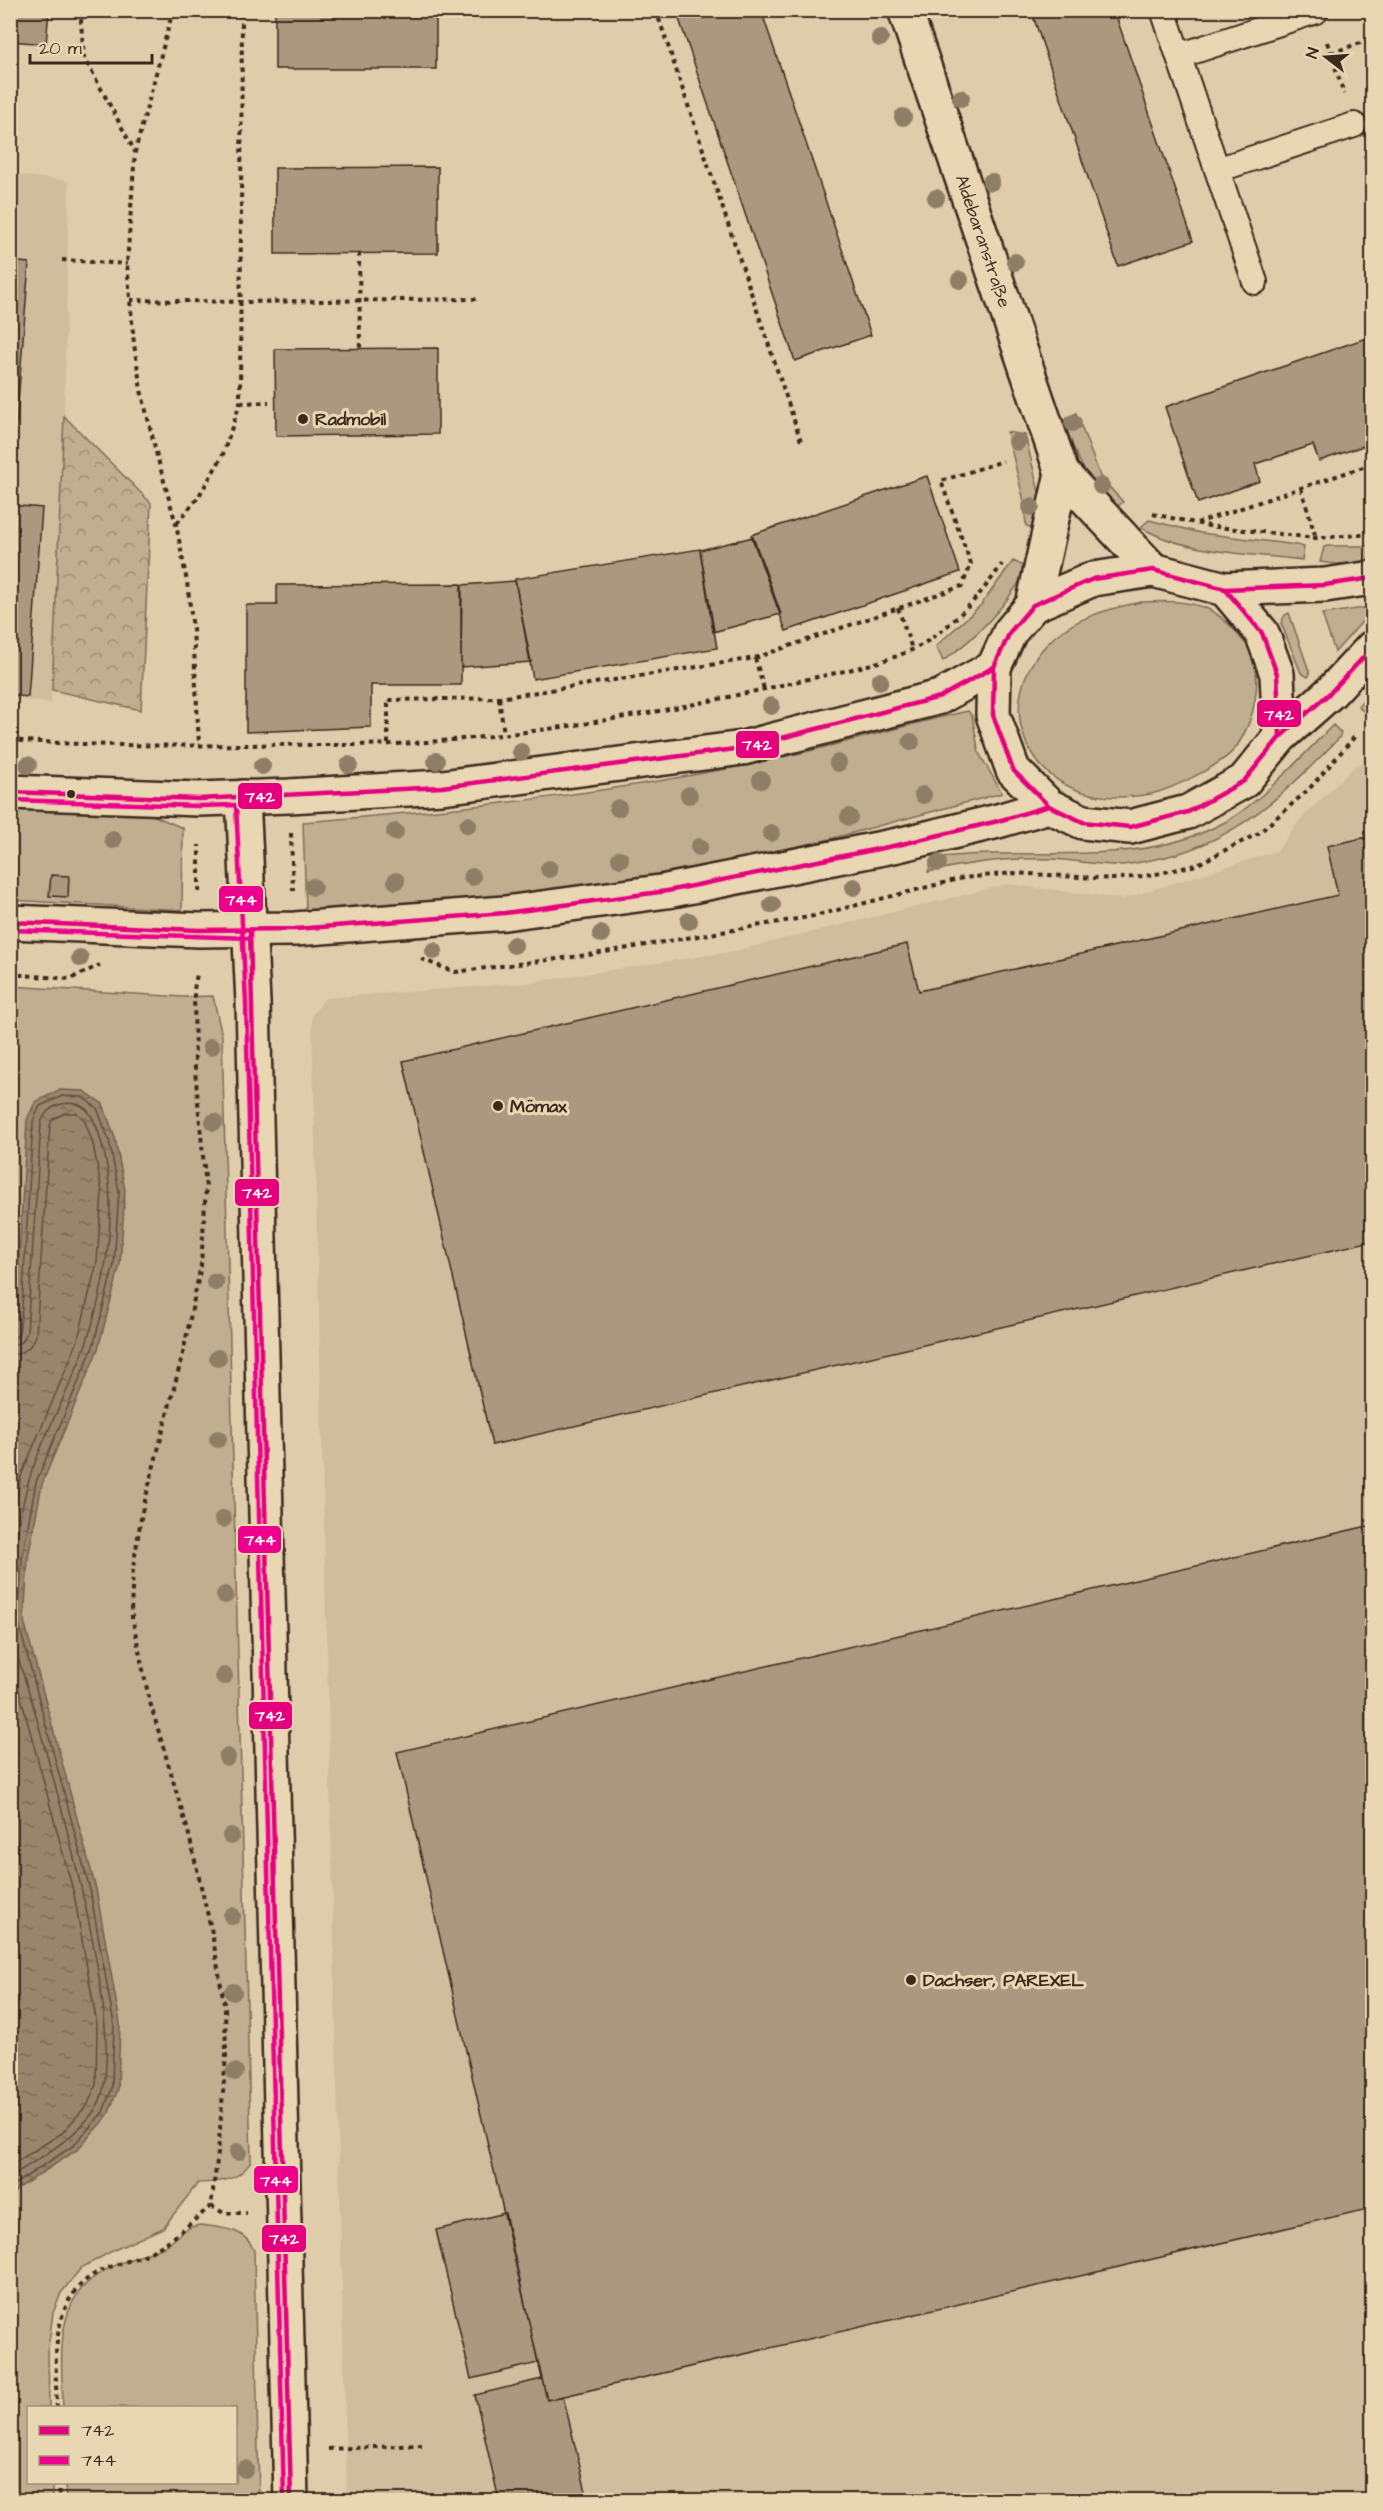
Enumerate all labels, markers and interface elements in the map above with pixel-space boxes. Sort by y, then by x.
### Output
scale bar [30,27,152,65]
north arrow [1296,27,1356,87]
text: 20 m [39,36,82,61]
text: N [1301,45,1325,61]
street label: Aldebaranstraße [949,172,1017,311]
place label: Radmobil [315,407,386,432]
marker: Radmobil [296,412,310,426]
line badge: 742 [1256,699,1302,728]
text: 742 [1263,704,1295,726]
line badge: 742 [735,730,780,759]
text: 742 [741,734,773,756]
line badge: 742 [237,782,283,810]
text: 742 [244,786,276,808]
unlabelled marker [65,788,77,800]
line badge: 744 [218,885,264,913]
text: 744 [224,889,257,911]
place label: Mömax [510,1094,567,1119]
marker: Mömax [491,1099,505,1113]
line badge: 742 [234,1178,280,1207]
text: 742 [241,1182,273,1204]
line badge: 744 [237,1525,282,1554]
text: 744 [243,1529,276,1551]
line badge: 742 [248,1701,293,1730]
text: 742 [254,1705,286,1727]
place label: Dachser, PAREXEL [923,1968,1084,1993]
marker: Dachser, PAREXEL [904,1973,918,1987]
line badge: 744 [253,2165,299,2194]
text: 744 [259,2170,292,2192]
line badge: 742 [261,2224,307,2253]
text: 742 [268,2228,300,2250]
legend [27,2406,237,2484]
text: 742 [81,2418,115,2443]
text: 744 [81,2448,117,2473]

